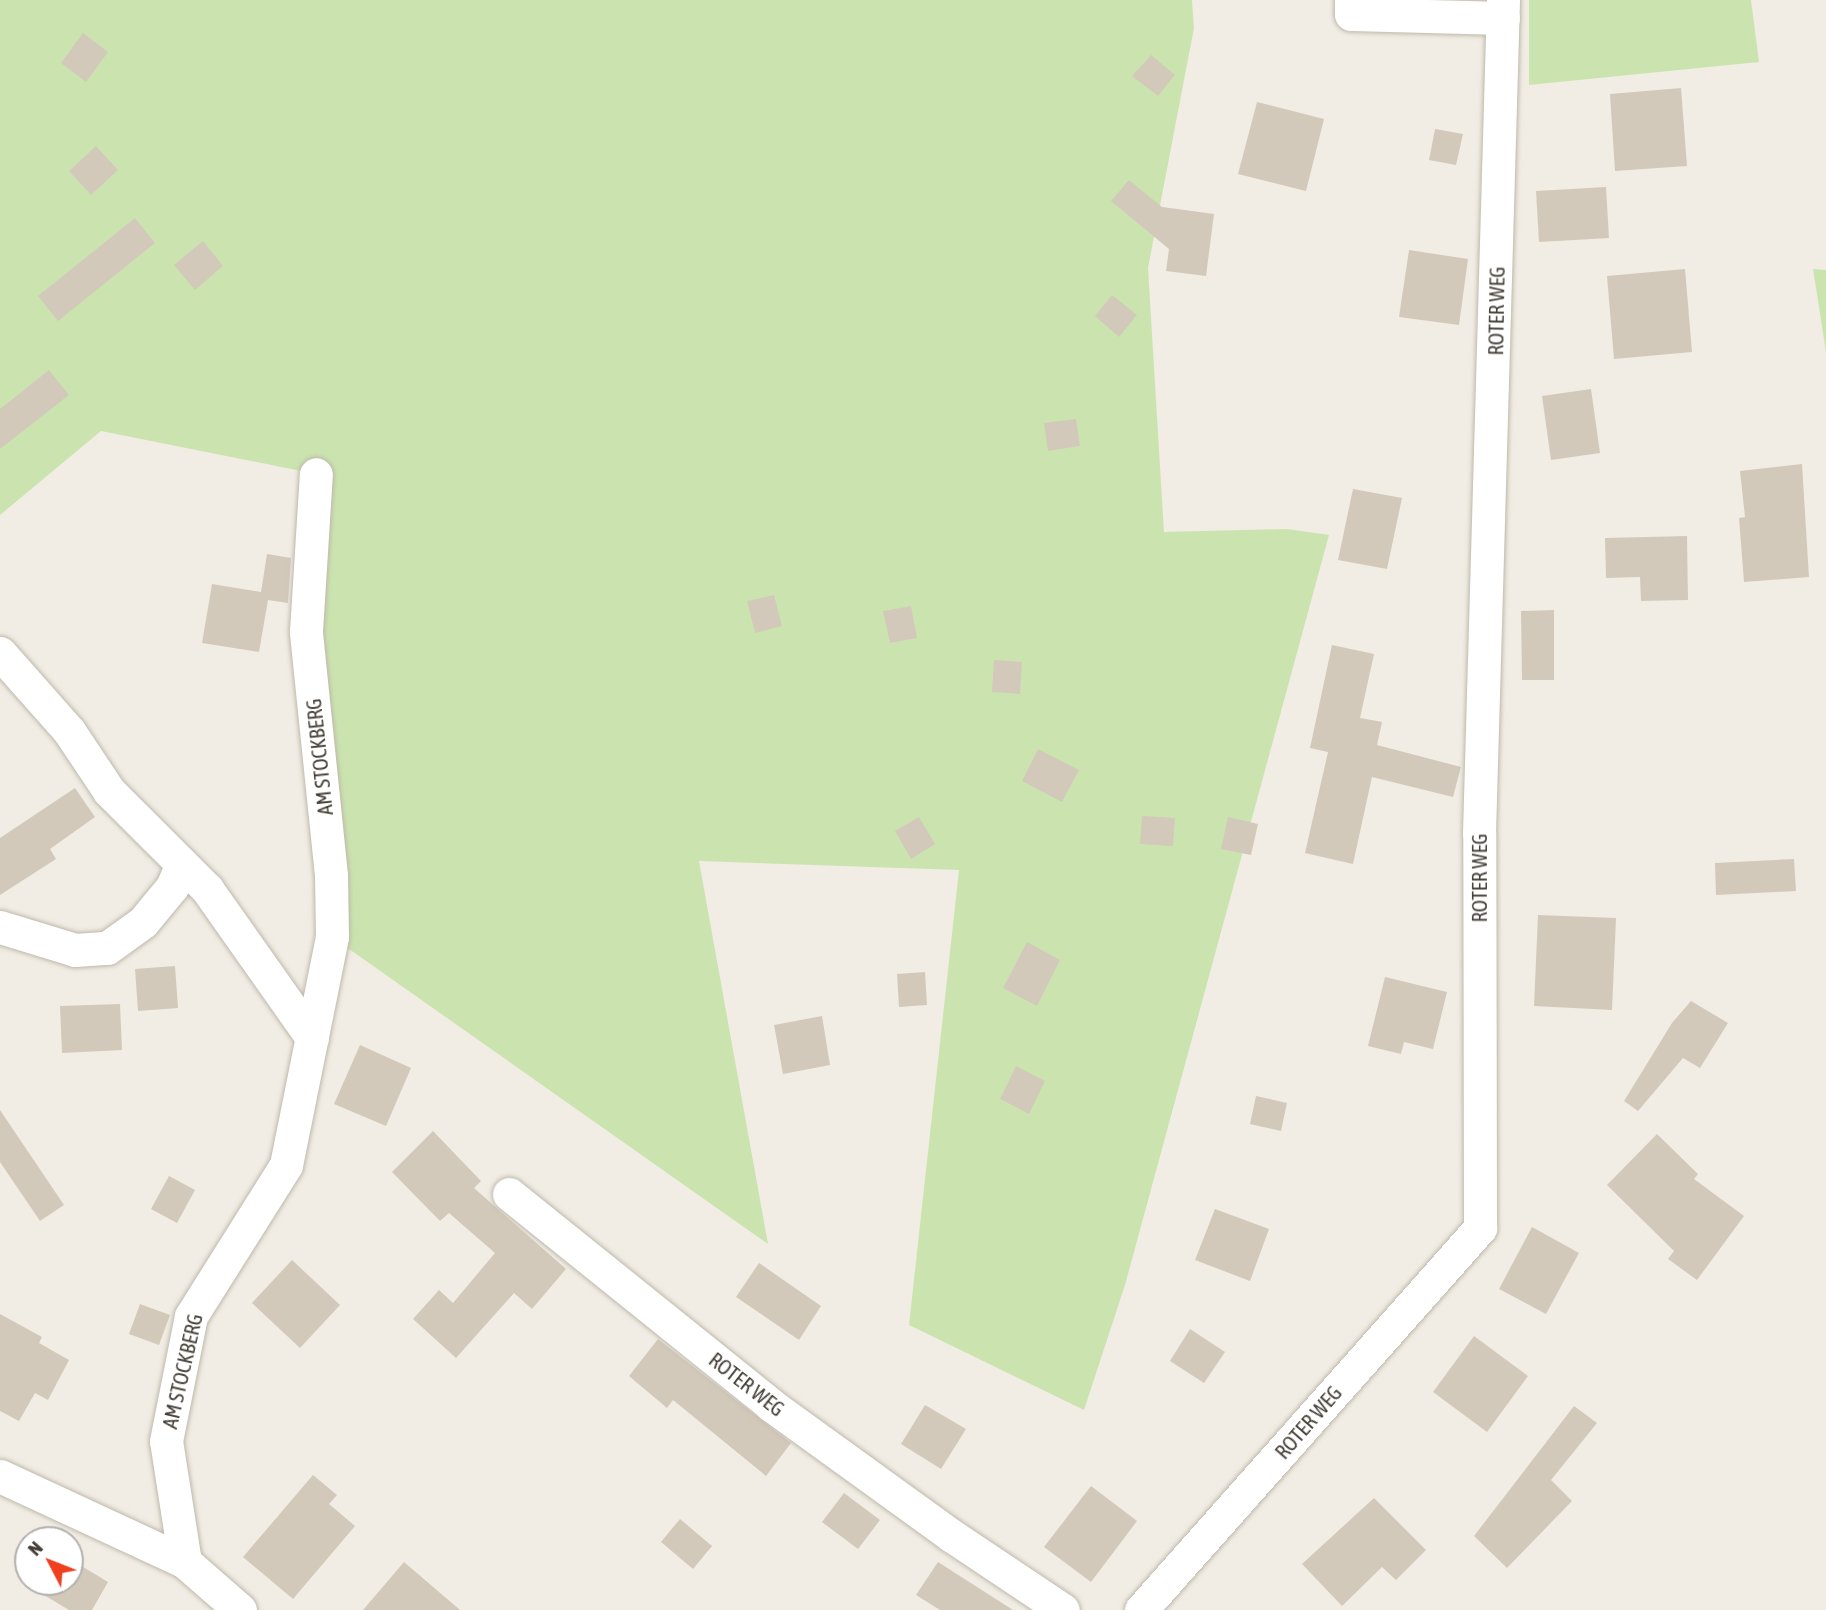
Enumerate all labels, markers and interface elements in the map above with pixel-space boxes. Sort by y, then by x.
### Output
street label: ROTER WEG [1483,266,1509,356]
street label: AM STOCKBERG [300,697,338,817]
street label: ROTER WEG [1466,834,1492,922]
street label: AM STOCKBERG [157,1311,207,1431]
street label: ROTER WEG [704,1347,790,1421]
street label: ROTER WEG [1269,1380,1347,1464]
north arrow [14,1526,84,1596]
text: N [23,1537,47,1560]

